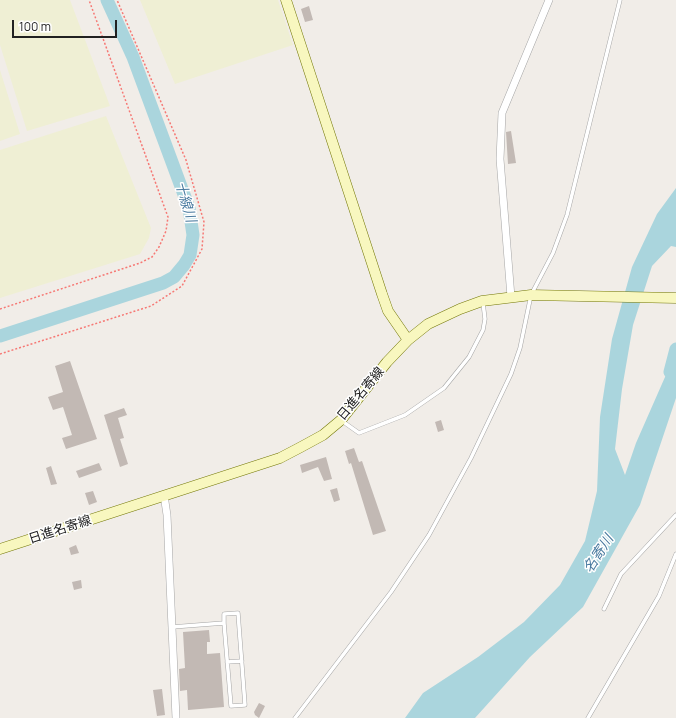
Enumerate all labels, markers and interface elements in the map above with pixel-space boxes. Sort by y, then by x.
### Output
scale bar [14,12,119,38]
text: 100 m [19,18,51,35]
water label: 十線川 [171,179,199,225]
street label: 日進名寄線 [334,364,388,424]
street label: 日進名寄線 [27,513,93,547]
water label: 名寄川 [581,532,617,576]

